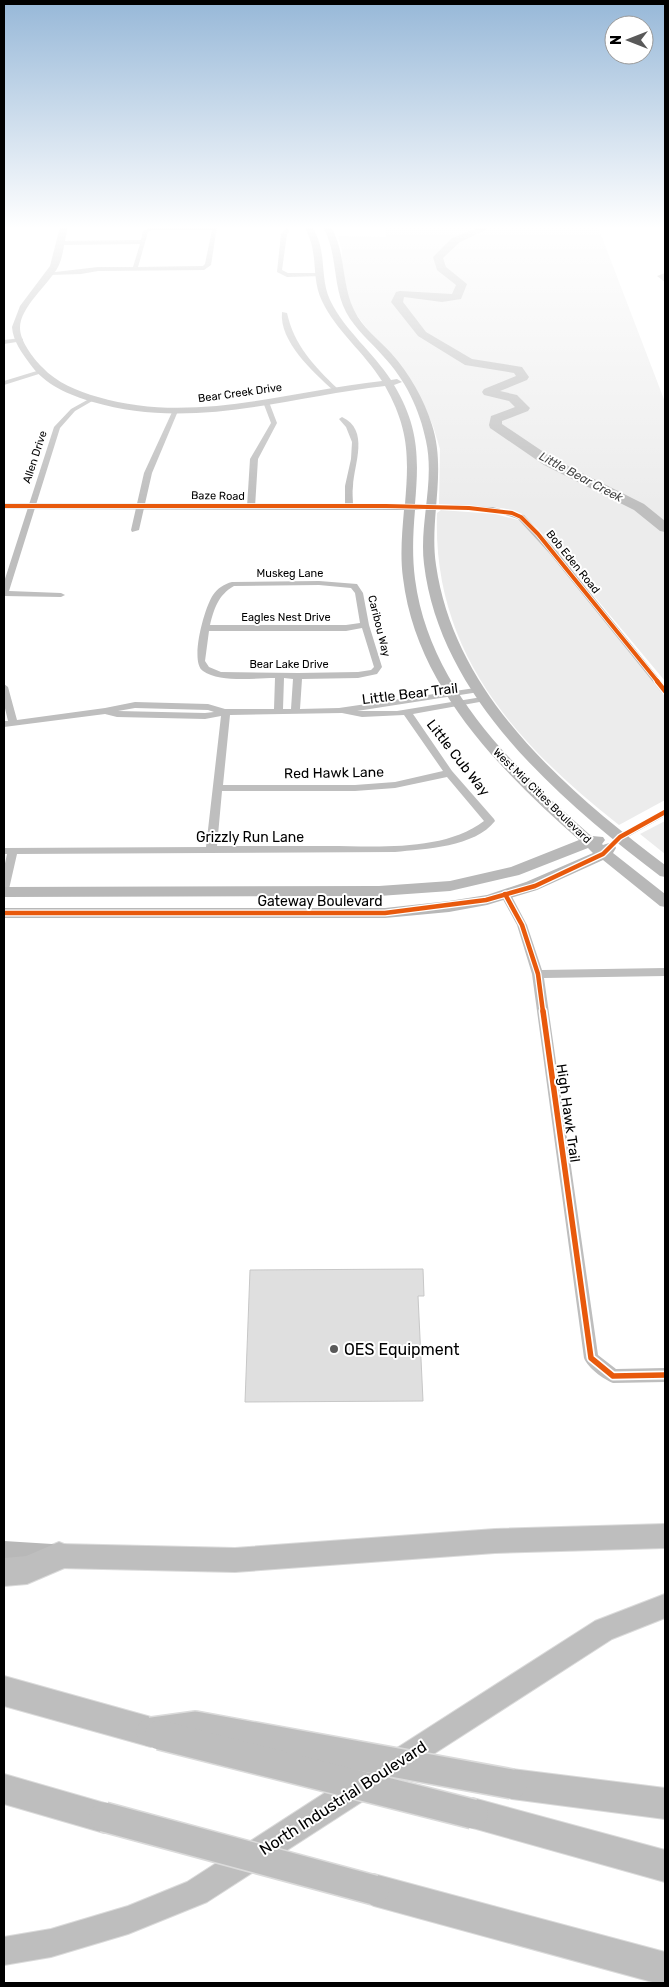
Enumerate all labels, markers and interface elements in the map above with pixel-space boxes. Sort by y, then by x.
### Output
north arrow [604,15,654,65]
text: N [608,35,625,45]
street label: Bear Creek Drive [197,381,283,405]
street label: Allen Drive [20,429,50,485]
water label: Little Bear Creek [537,449,626,505]
street label: Baze Road [191,489,245,503]
street label: Bob Eden Road [544,528,602,596]
street label: Muskeg Lane [257,567,323,580]
street label: Caribou Way [365,594,393,658]
street label: Eagles Nest Drive [241,611,331,624]
street label: Bear Lake Drive [249,658,329,671]
street label: Little Bear Trail [361,680,459,708]
street label: Little Cub Way [423,716,493,800]
street label: West Mid Cities Boulevard [490,746,594,846]
street label: Red Hawk Lane [284,764,384,782]
street label: Grizzly Run Lane [196,829,304,846]
street label: Gateway Boulevard [257,893,383,910]
street label: High Hawk Trail [553,1063,583,1163]
place label: OES Equipment [344,1340,460,1359]
marker: OES Equipment [328,1343,340,1355]
street label: North Industrial Boulevard [256,1737,430,1859]

